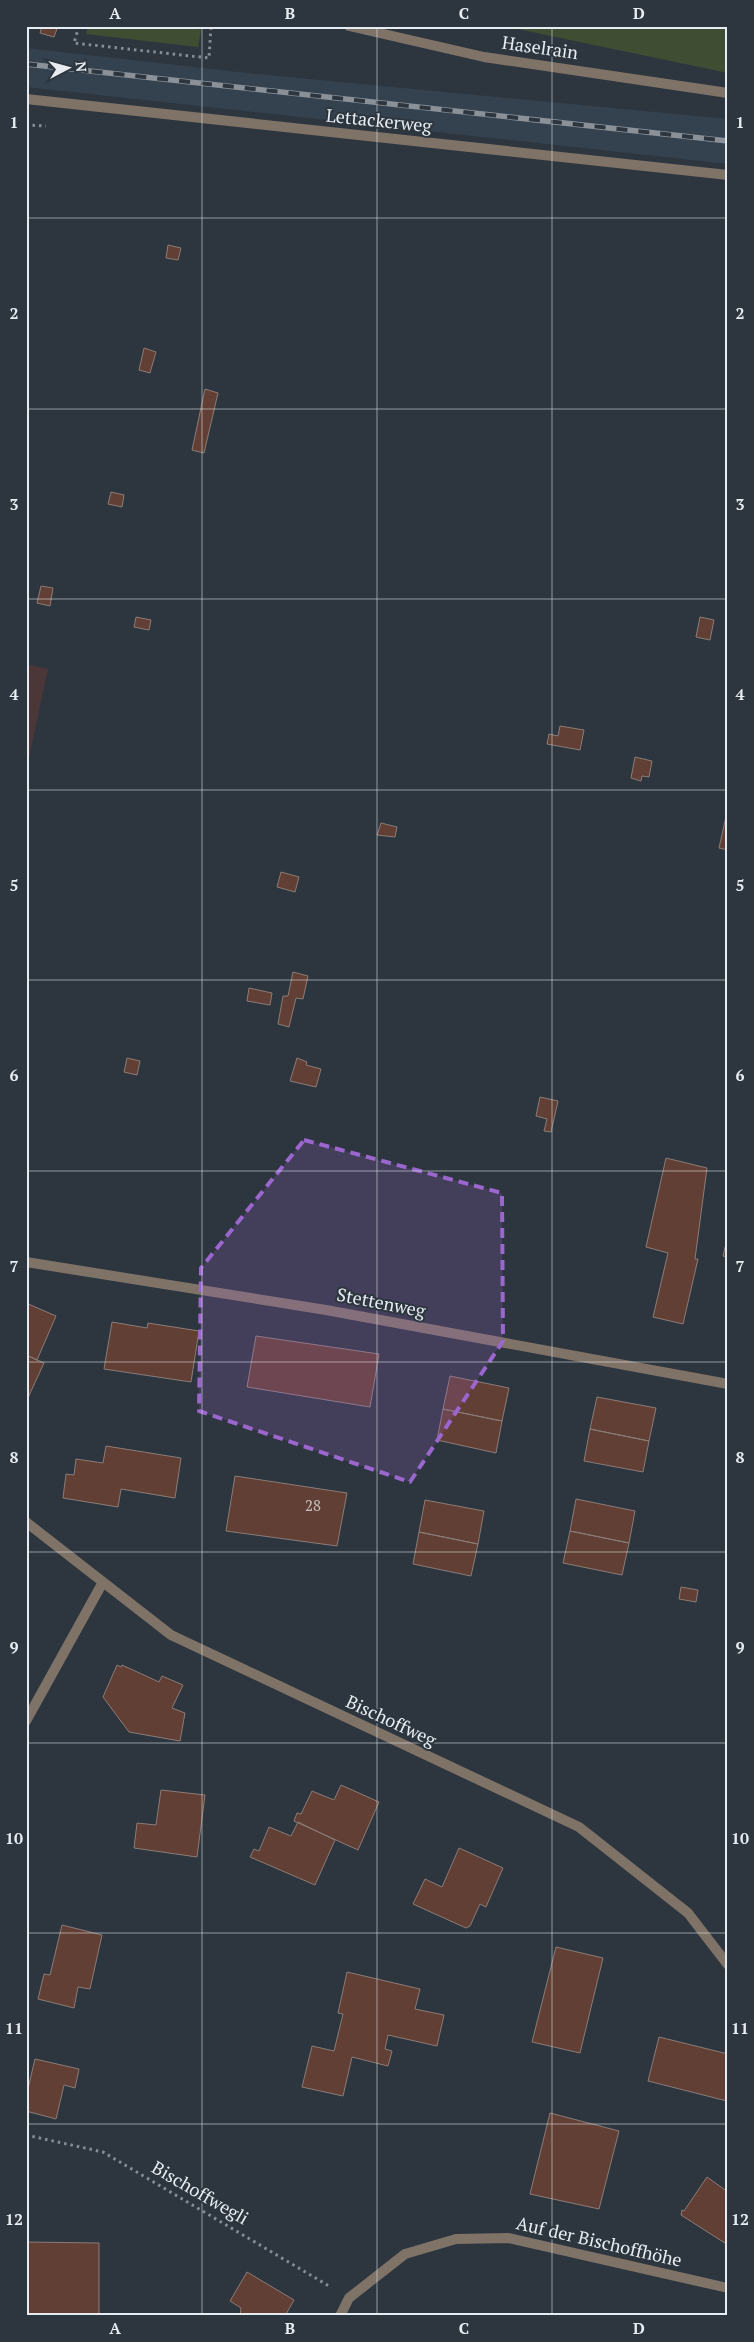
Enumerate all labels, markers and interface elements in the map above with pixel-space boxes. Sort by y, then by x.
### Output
text: A [109,2,121,24]
text: B [285,2,295,24]
text: C [459,2,469,24]
text: D [633,2,645,24]
street label: Haselrain [501,30,580,64]
north arrow [42,42,92,92]
text: N [71,60,91,73]
street label: Lettackerweg [325,103,434,138]
text: 1 [9,111,19,133]
text: 1 [735,111,745,133]
text: 2 [9,302,19,324]
text: 2 [735,302,745,324]
text: 3 [9,493,19,515]
text: 3 [735,493,745,515]
text: 4 [9,683,19,705]
text: 4 [735,683,745,705]
text: 5 [9,874,19,896]
text: 5 [735,874,745,896]
text: 6 [9,1064,19,1086]
text: 6 [735,1064,745,1086]
text: 7 [9,1255,19,1277]
text: 7 [735,1255,745,1277]
street label: Stettenweg [335,1282,428,1322]
text: 8 [9,1446,19,1468]
text: 8 [735,1446,745,1468]
house number: 28 [305,1495,321,1515]
text: 9 [9,1636,19,1658]
text: 9 [735,1636,745,1658]
street label: Bischoffweg [342,1689,441,1752]
text: 10 [5,1827,23,1849]
text: 10 [731,1827,749,1849]
text: 11 [5,2017,23,2039]
text: 11 [731,2017,749,2039]
street label: Bischoffwegli [148,2155,253,2229]
text: 12 [5,2208,23,2230]
text: 12 [731,2208,749,2230]
street label: Auf der Bischoffhöhe [514,2210,684,2272]
text: A [109,2317,121,2339]
text: B [285,2317,295,2339]
text: C [459,2317,469,2339]
text: D [633,2317,645,2339]

